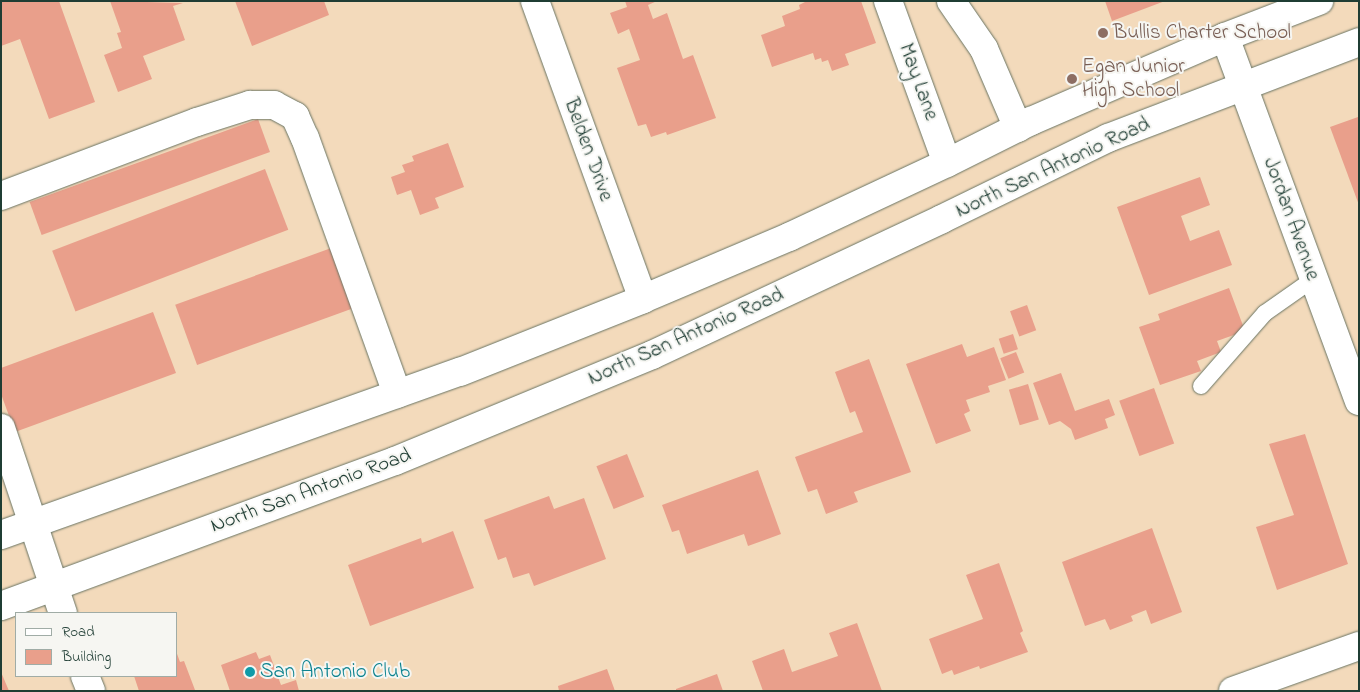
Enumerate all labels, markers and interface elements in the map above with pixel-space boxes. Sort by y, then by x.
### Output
place label: Bullis Charter School [1113,20,1291,46]
marker: Bullis Charter School [1097,27,1109,39]
street label: May Lane [892,40,944,124]
place label: Egan Junior High School [1082,54,1185,104]
marker: Egan Junior High School [1066,73,1078,85]
street label: Belden Drive [558,95,618,205]
street label: North San Antonio Road [952,112,1154,224]
street label: Jordan Avenue [1257,154,1325,284]
street label: North San Antonio Road [584,282,788,392]
street label: North San Antonio Road [207,443,415,539]
legend [15,612,178,677]
text: Road [62,621,95,643]
text: Building [62,646,111,668]
place label: San Antonio Club [260,659,410,685]
marker: San Antonio Club [244,666,256,678]

